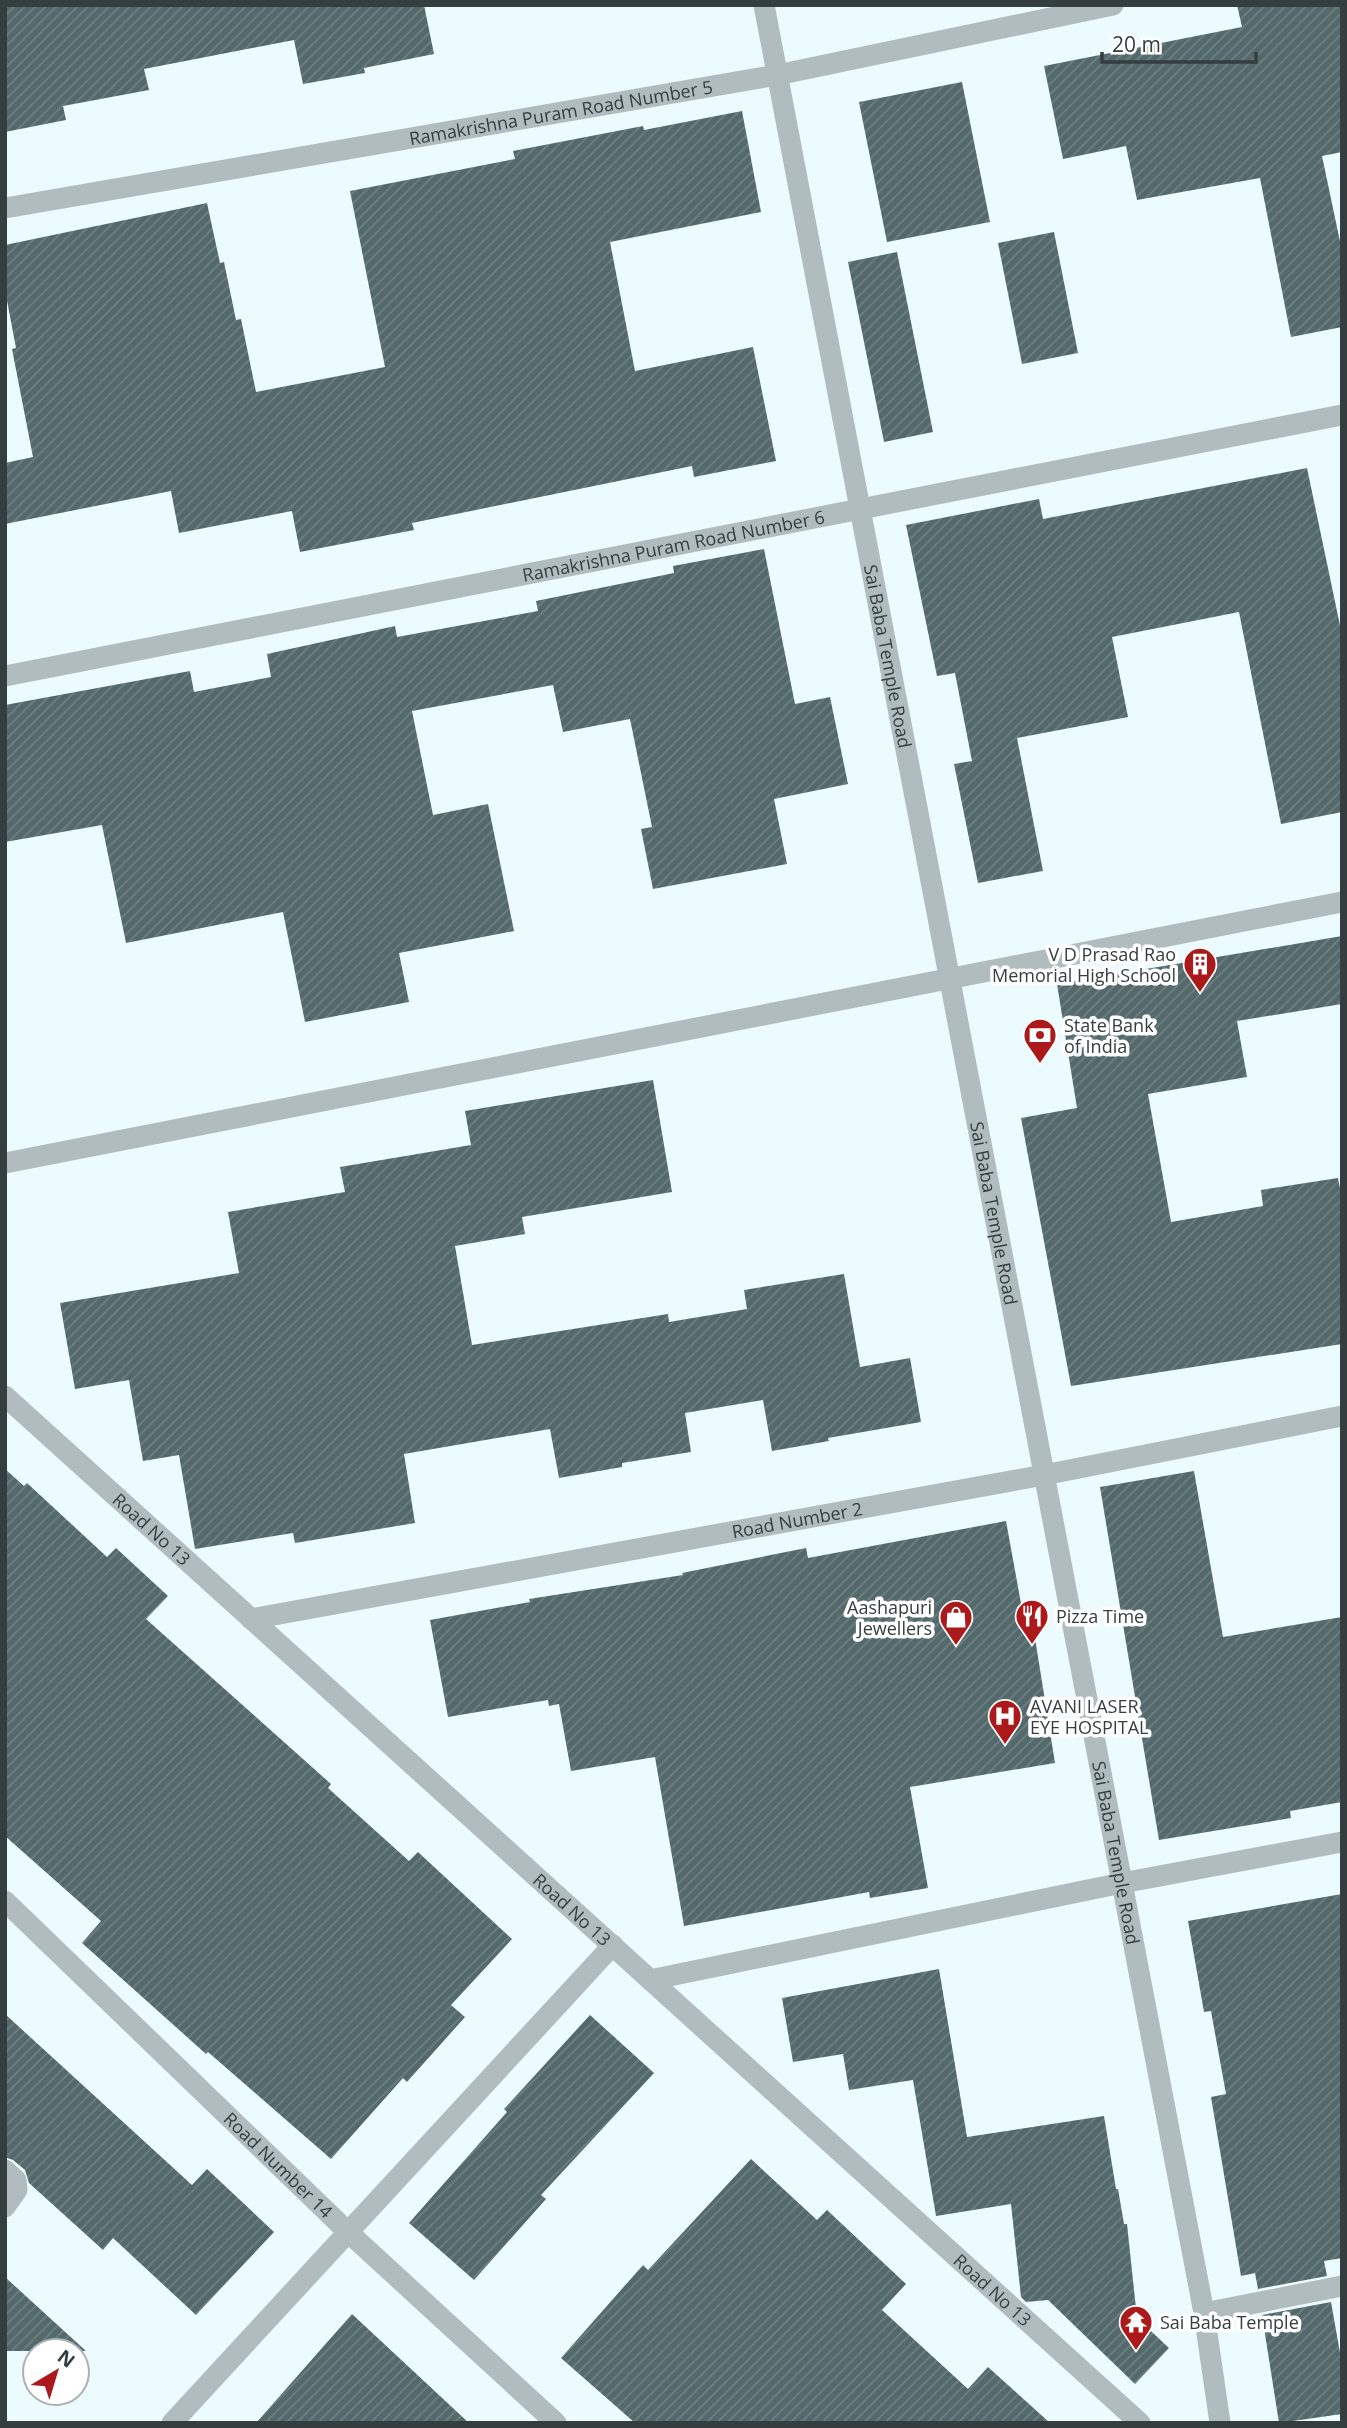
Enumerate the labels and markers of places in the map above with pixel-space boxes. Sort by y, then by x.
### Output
place label: V D Prasad Rao Memorial High School [992,942,1176,987]
building icon: V D Prasad Rao Memorial High School [1181,945,1219,994]
place label: State Bank of India [1064,1013,1154,1058]
bank icon: State Bank of India [1021,1016,1059,1065]
place label: Aashapuri Jewellers [847,1595,932,1640]
restaurant icon: Pizza Time [1013,1597,1051,1646]
shop icon: Aashapuri Jewellers [937,1598,975,1647]
place label: Pizza Time [1056,1604,1144,1628]
place label: AVANI LASER EYE HOSPITAL [1030,1694,1148,1739]
hospital icon: AVANI LASER EYE HOSPITAL [986,1697,1024,1746]
temple icon: Sai Baba Temple [1117,2303,1155,2352]
place label: Sai Baba Temple [1160,2310,1299,2334]

